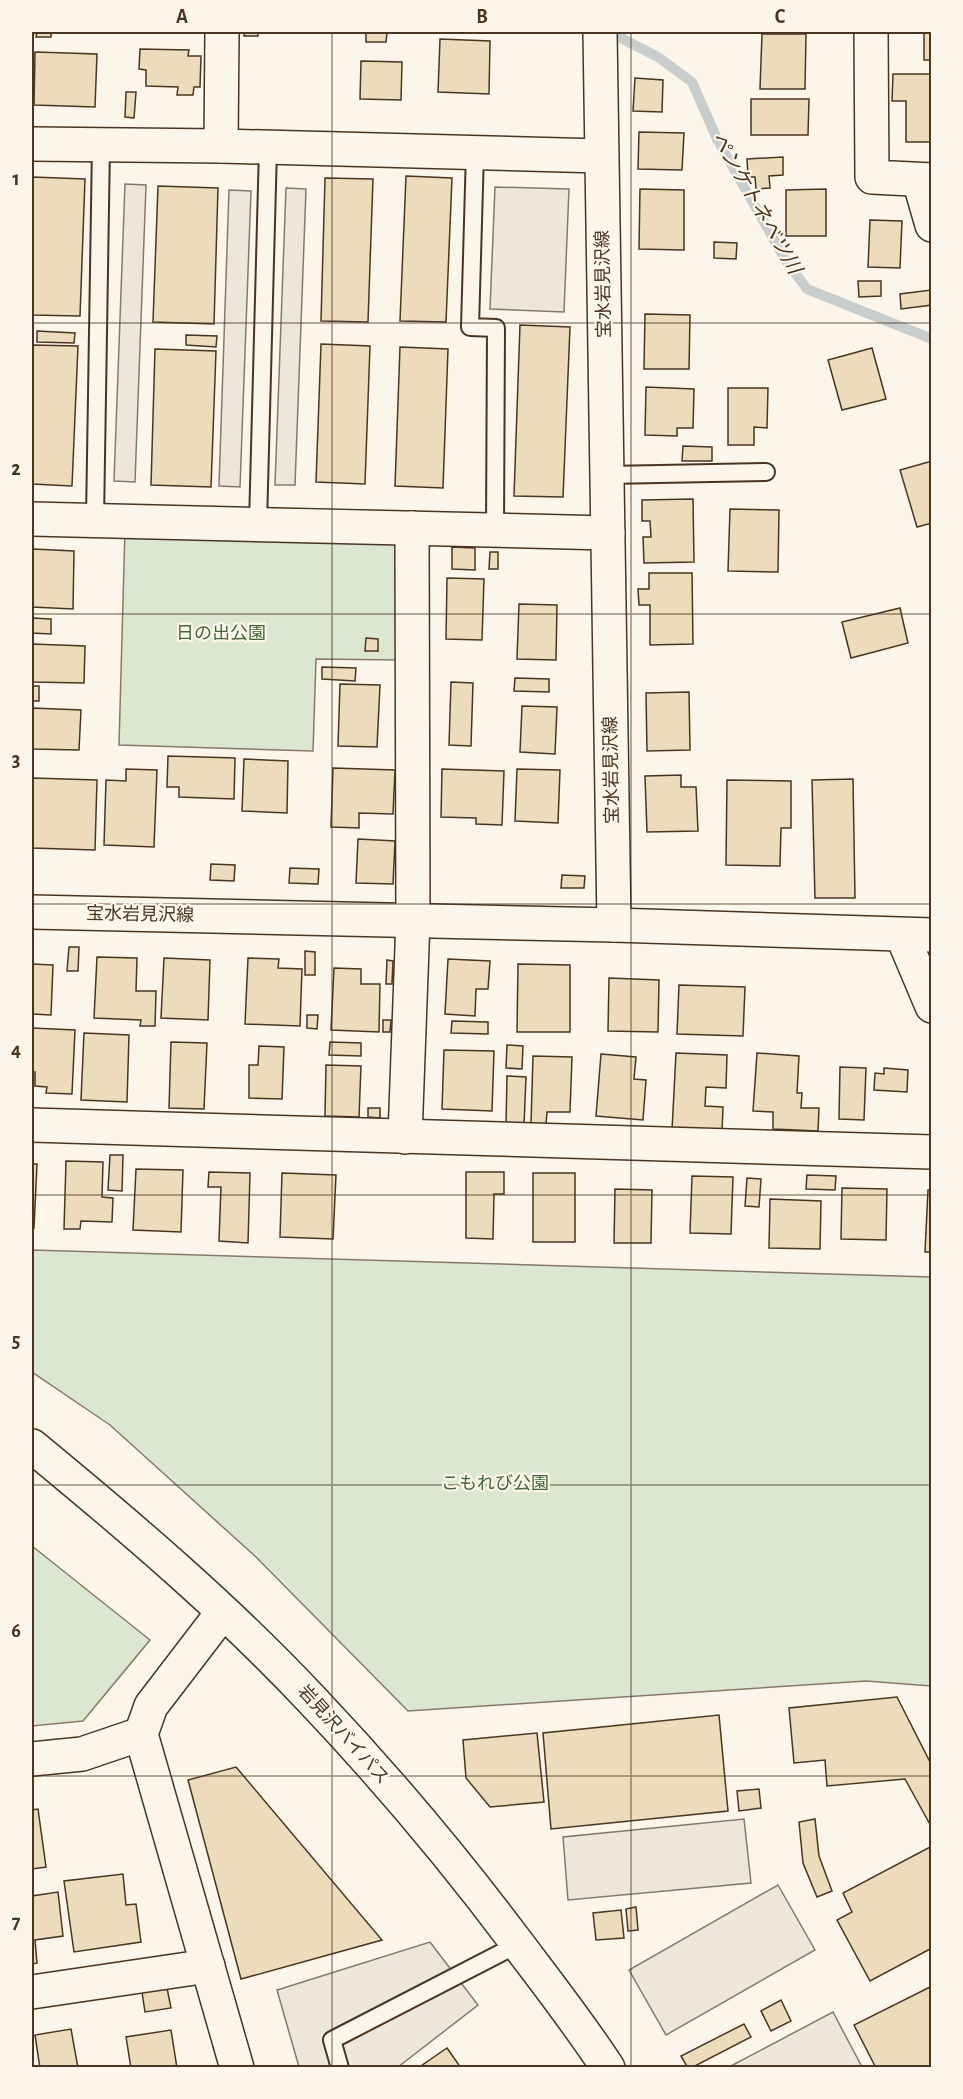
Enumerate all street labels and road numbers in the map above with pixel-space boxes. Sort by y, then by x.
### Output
street label: 宝水岩見沢線 [592,230,614,338]
street label: 宝水岩見沢線 [600,716,622,824]
street label: 宝水岩見沢線 [86,903,194,925]
street label: 岩見沢バイパス [294,1682,392,1788]

